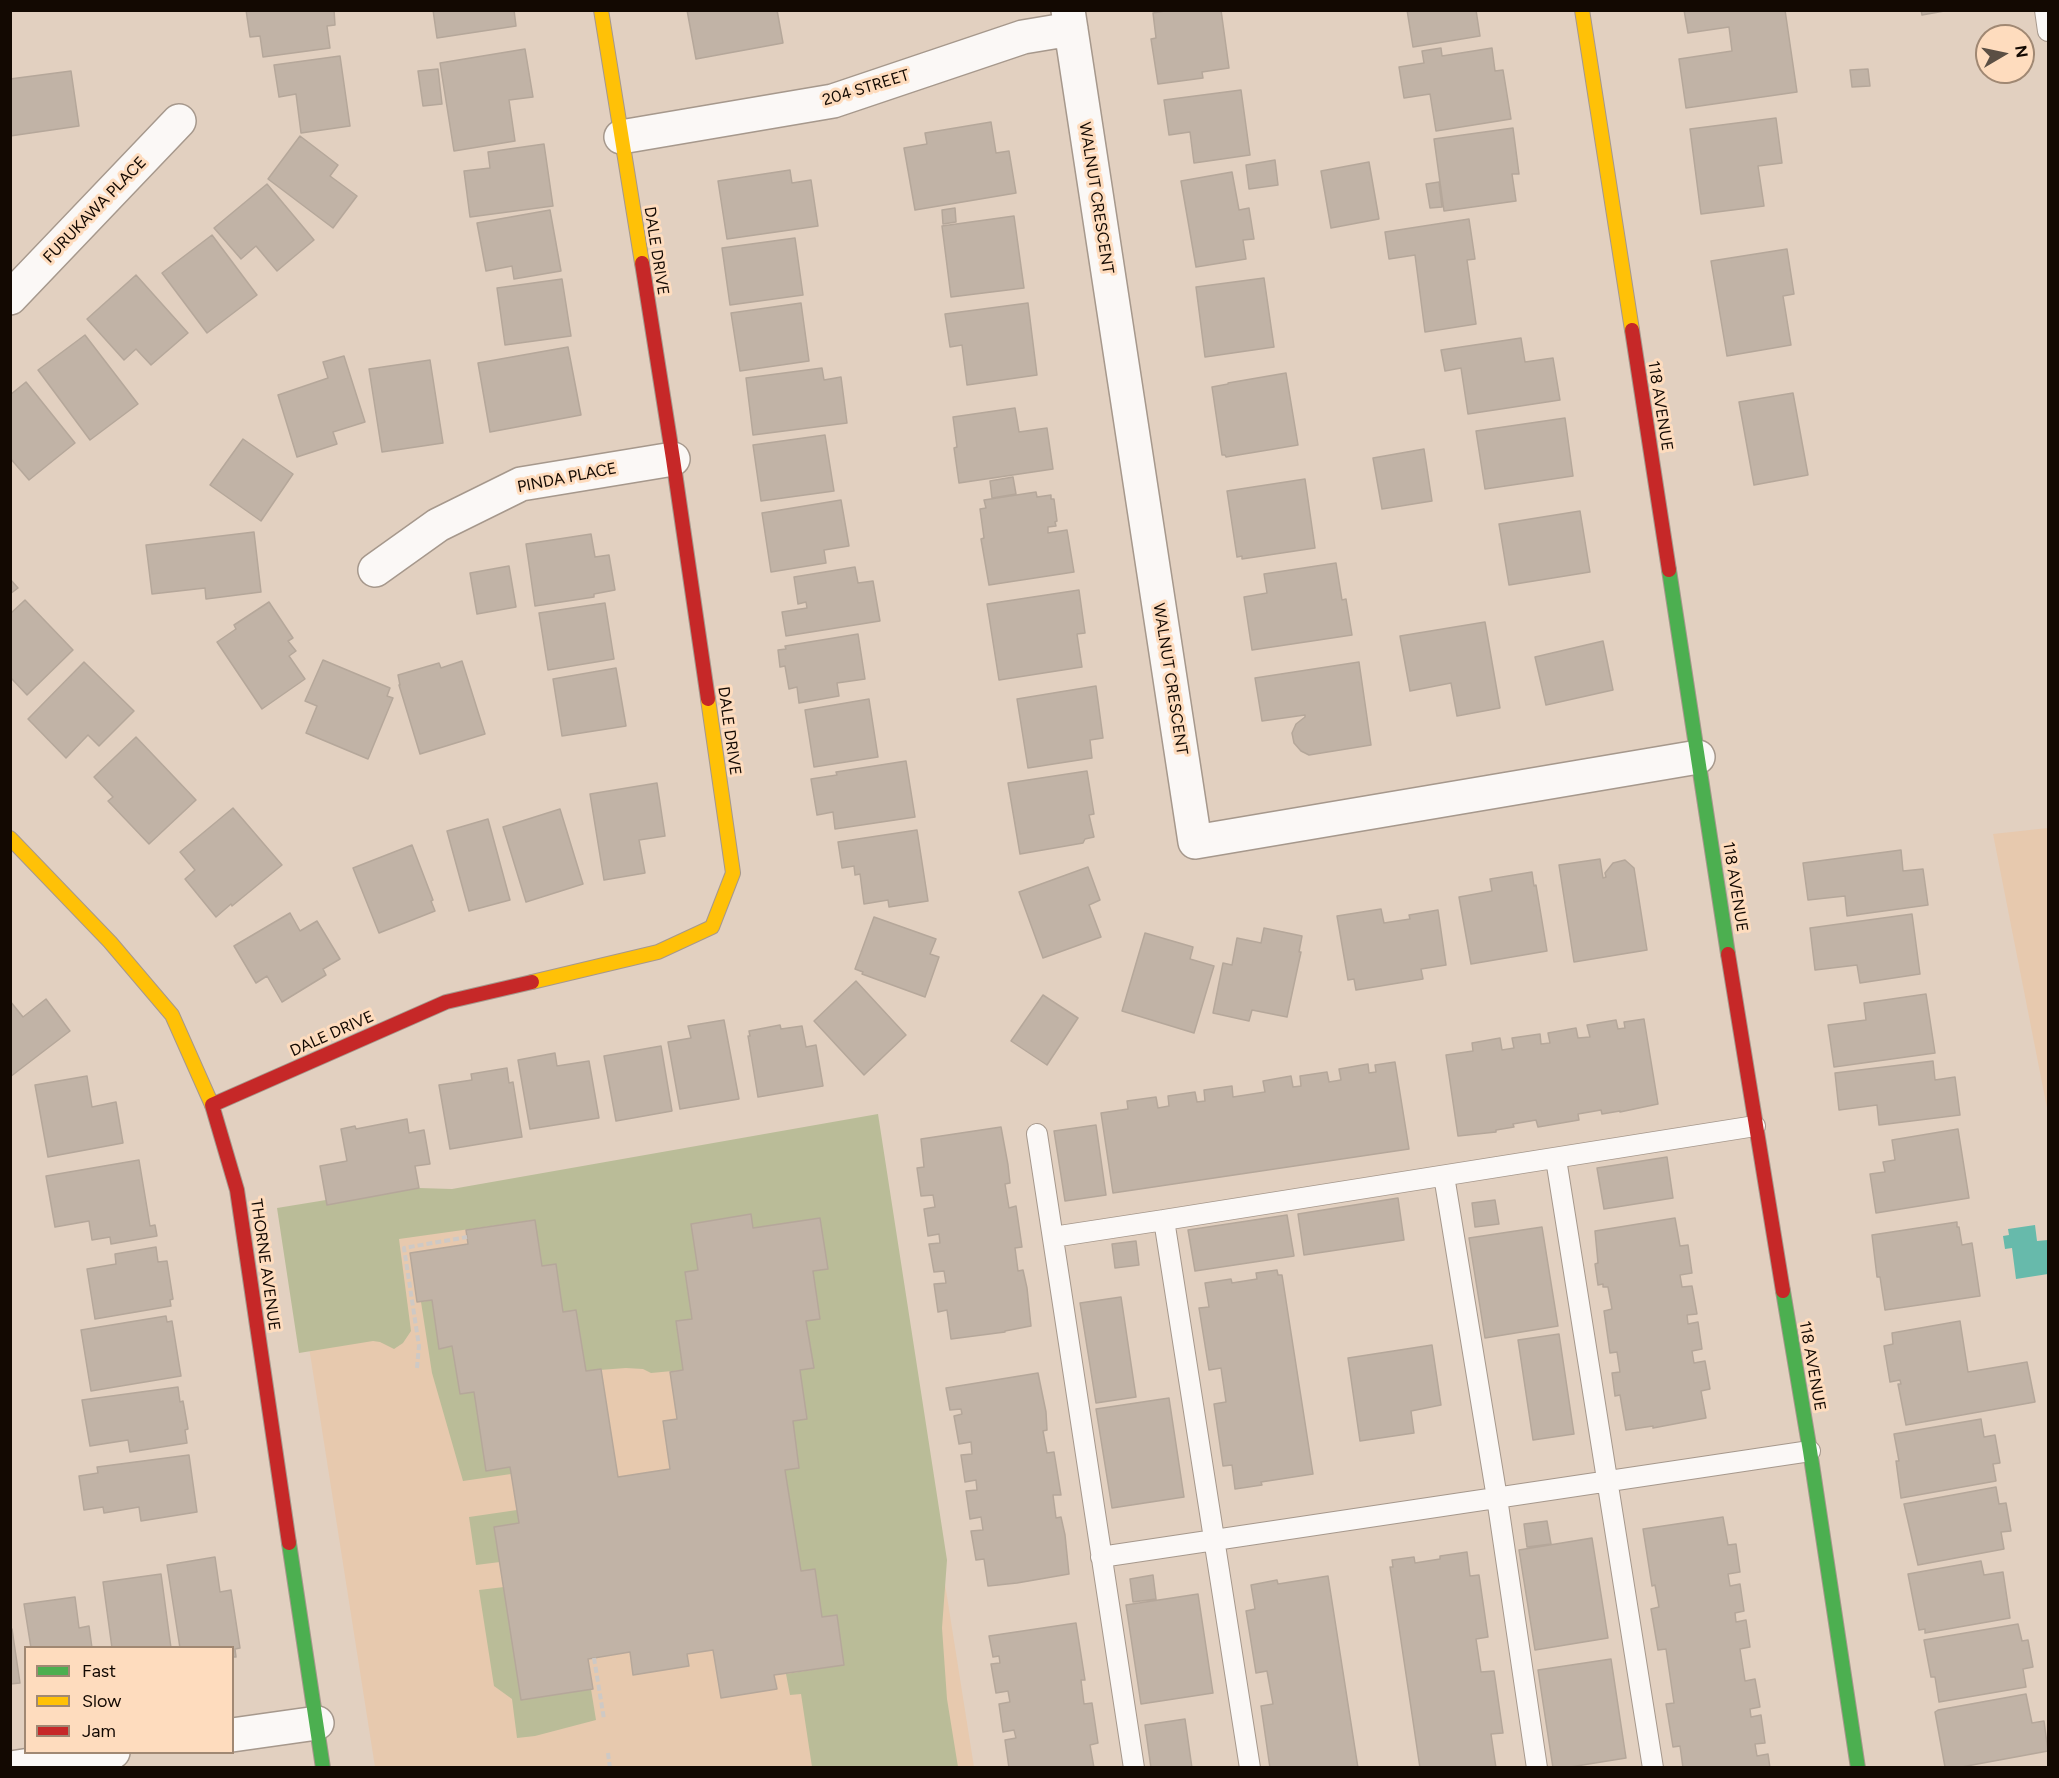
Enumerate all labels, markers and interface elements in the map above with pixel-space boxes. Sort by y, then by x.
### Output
north arrow [1975,24,2035,84]
text: N [2011,44,2032,59]
street label: 204 STREET [820,66,912,110]
street label: WALNUT CRESCENT [1075,121,1117,275]
street label: FURUKAWA PLACE [39,153,151,267]
street label: DALE DRIVE [640,205,672,297]
street label: 118 AVENUE [1643,360,1677,452]
street label: PINDA PLACE [516,459,618,497]
street label: WALNUT CRESCENT [1149,602,1191,756]
street label: DALE DRIVE [713,685,745,777]
street label: 118 AVENUE [1718,841,1752,933]
street label: DALE DRIVE [287,1007,377,1061]
street label: THORNE AVENUE [246,1198,284,1332]
street label: 118 AVENUE [1795,1320,1829,1412]
legend [24,1646,234,1754]
text: Fast [82,1660,116,1682]
text: Slow [82,1690,121,1712]
text: Jam [82,1720,116,1742]

